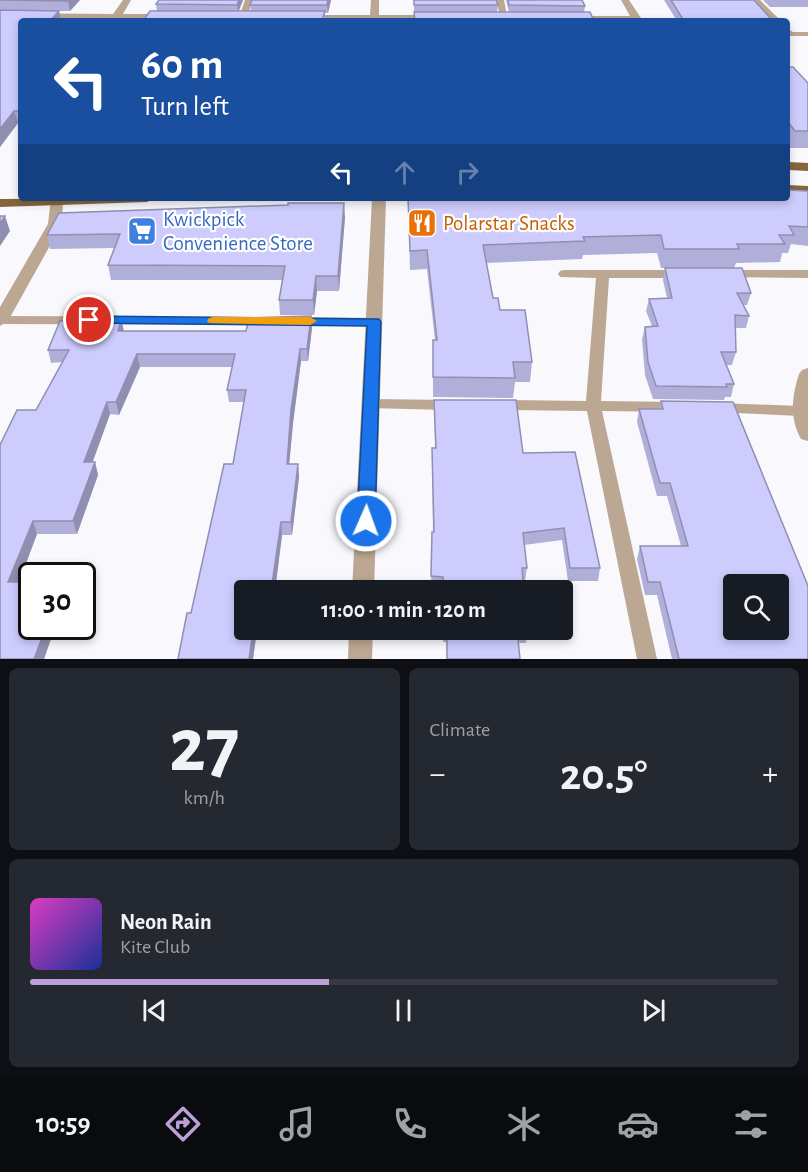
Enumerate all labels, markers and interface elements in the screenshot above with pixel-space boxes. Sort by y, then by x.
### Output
icon: left [42,42,120,120]
text: 60 m [141,44,223,86]
text: Turn left [141,93,229,120]
icon: left [325,156,358,189]
icon: ahead [388,156,421,189]
icon: right [451,156,484,189]
restaurant icon: Polarstar Snacks [406,207,438,239]
place label: Kwickpick Convenience Store [163,209,313,254]
place label: Polarstar Snacks [443,213,575,234]
supermarket icon: Kwickpick Convenience Store [126,215,158,247]
pin [63,294,114,345]
icon: arrive [72,303,105,336]
position arrow [334,489,398,553]
speed limit sign: 30 [18,562,96,640]
map controls [723,574,789,640]
button: search [723,574,789,640]
text: 11:00 · 1 min · 120 m [321,599,486,621]
text: 27 [169,708,239,786]
text: Climate [430,720,490,740]
text: 20.5° [560,753,648,798]
text: − [430,758,445,791]
text: + [762,758,778,791]
text: km/h [184,788,225,808]
text: Neon Rain [120,911,212,933]
text: Kite Club [120,937,190,957]
icon: previous [138,994,171,1027]
icon: pause [387,994,420,1027]
icon: next [637,994,670,1027]
icon: directions [162,1103,204,1145]
icon: music [276,1103,318,1145]
icon: phone [389,1103,431,1145]
icon: climate [503,1103,545,1145]
icon: car [617,1103,659,1145]
icon: filters [730,1103,772,1145]
text: 10:59 [36,1110,90,1137]

